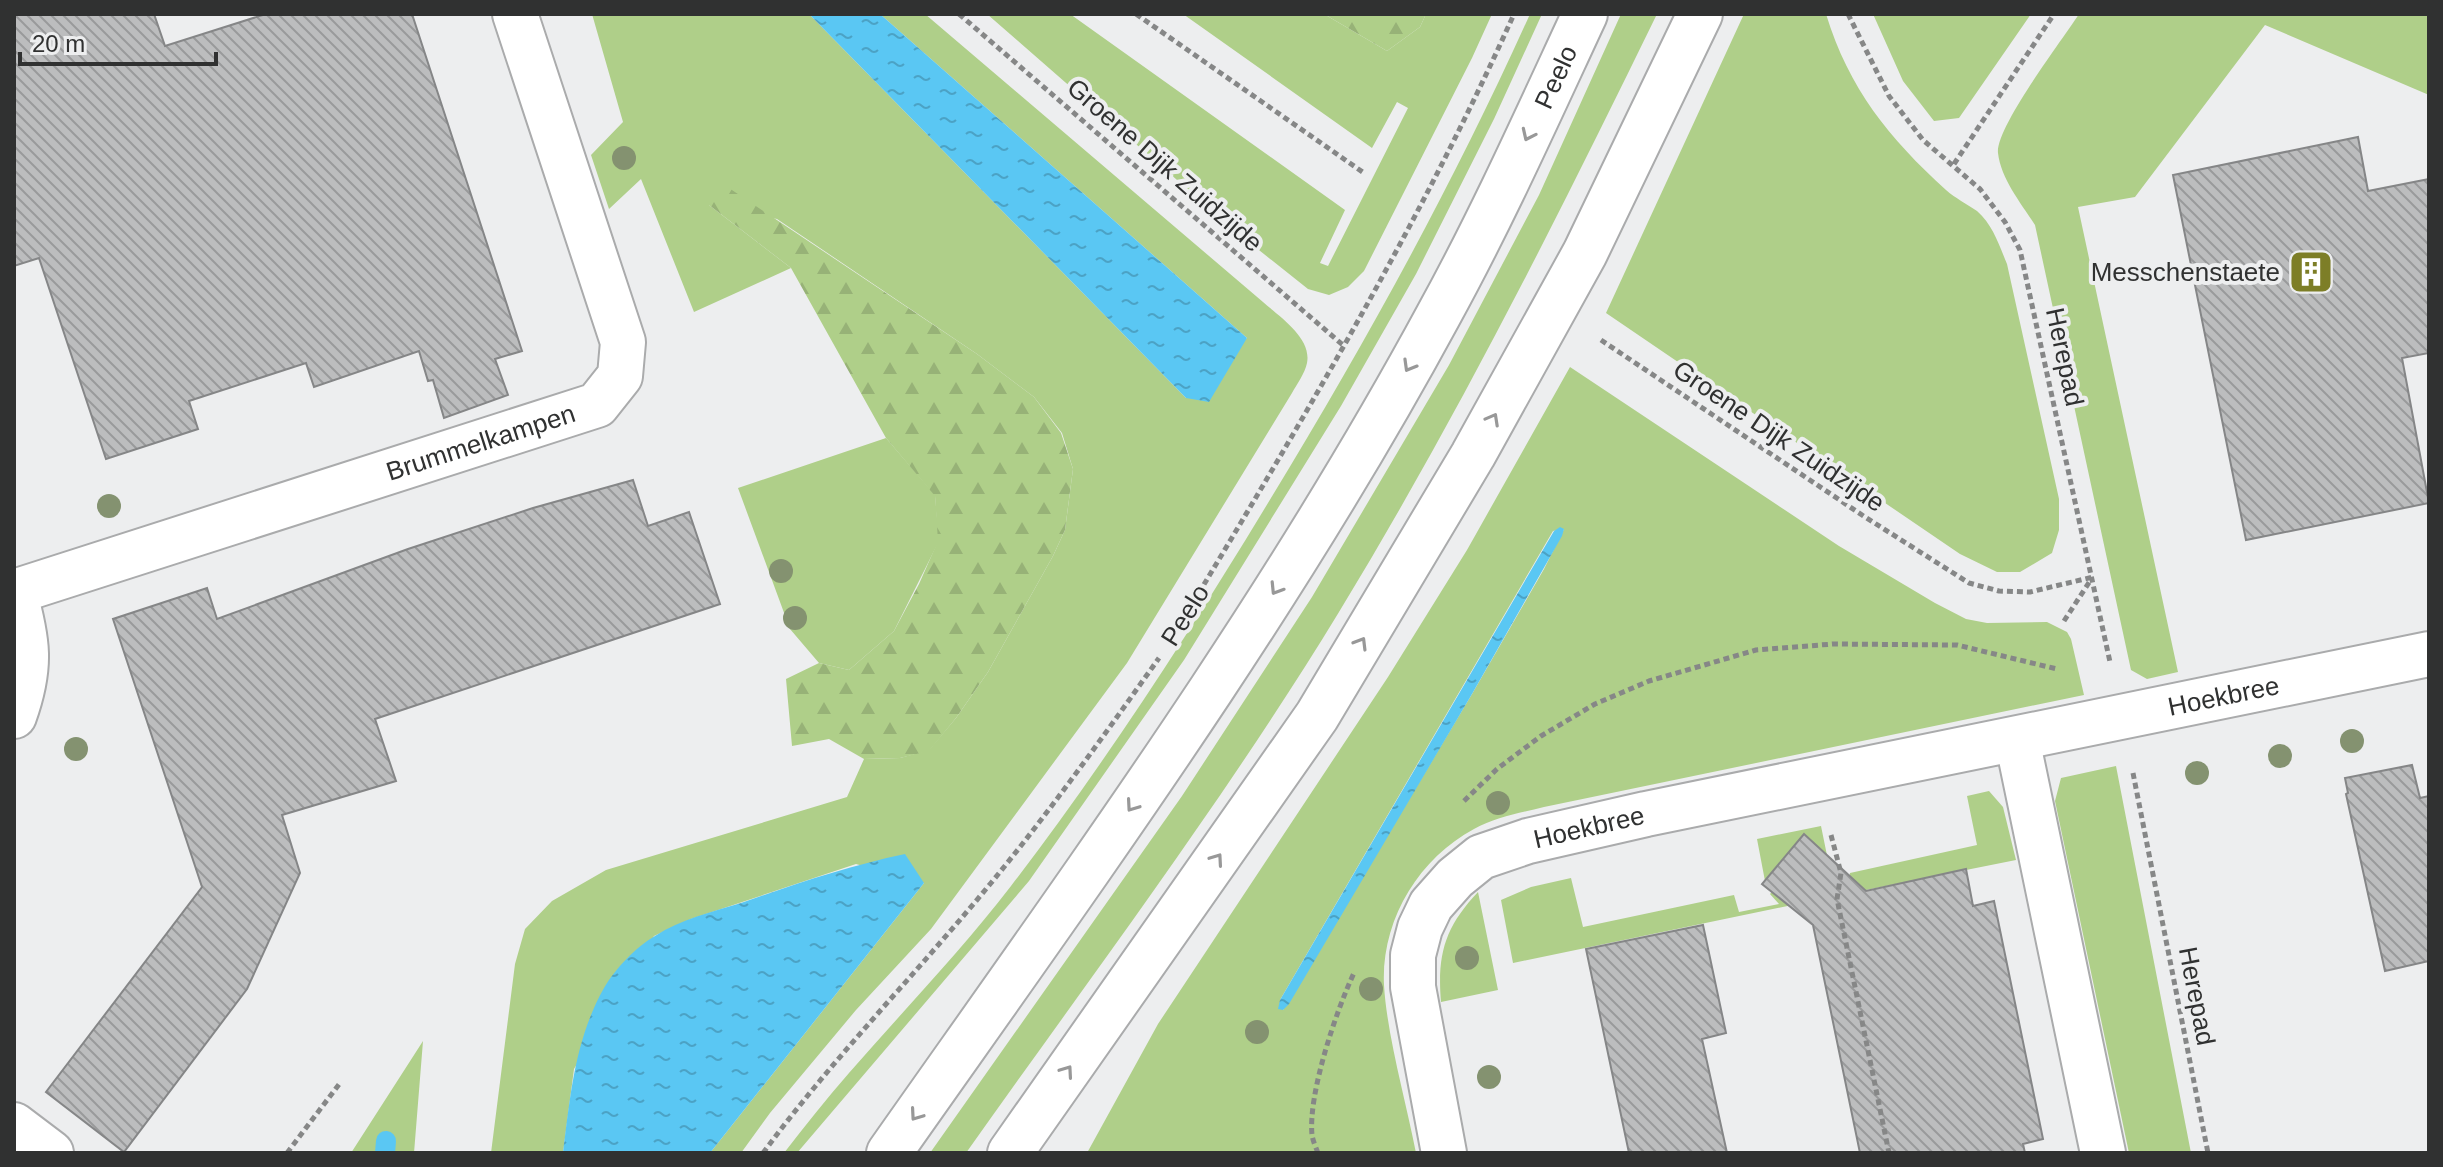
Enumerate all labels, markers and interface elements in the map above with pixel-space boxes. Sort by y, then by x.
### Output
scale bar [20,16,216,66]
text: 20 m [32,30,85,57]
street label: Peelo [1528,41,1583,113]
street label: Groene Dijk Zuidzijde [1061,72,1269,258]
one-way arrow [1522,127,1538,142]
building icon: Messchenstaete [2287,248,2335,296]
place label: Messchenstaete [2091,257,2280,287]
street label: Herepad [2040,305,2090,409]
street label: Groene Dijk Zuidzijde [1668,354,1890,518]
one-way arrow [1403,358,1419,372]
street label: Brummelkampen [382,398,579,487]
one-way arrow [1484,412,1499,427]
street label: Peelo [1155,579,1215,651]
one-way arrow [1270,580,1285,595]
one-way arrow [1351,637,1367,652]
street label: Hoekbree [2165,670,2282,722]
one-way arrow [1127,798,1142,812]
street label: Hoekbree [1531,800,1647,854]
one-way arrow [1207,853,1222,867]
street label: Herepad [2173,944,2221,1048]
one-way arrow [1058,1066,1072,1080]
one-way arrow [911,1107,926,1121]

